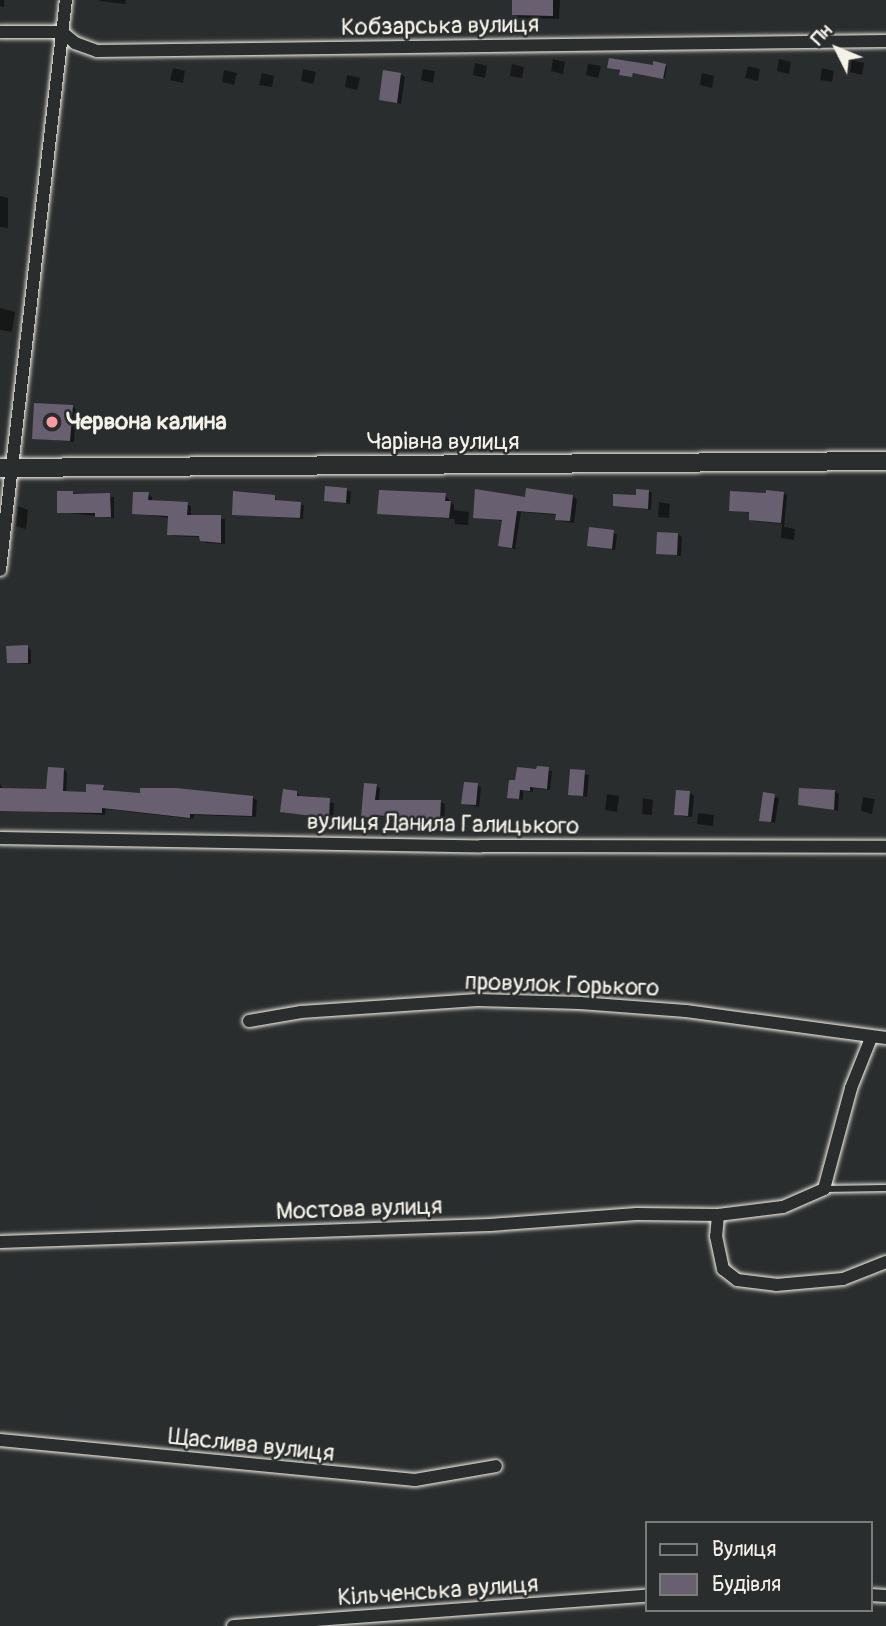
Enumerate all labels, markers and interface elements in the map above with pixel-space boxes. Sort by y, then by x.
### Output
street label: Кобзарська вулиця [341,10,539,42]
north arrow [802,14,872,84]
text: Пн [806,19,838,51]
place label: Червона калина [66,408,227,436]
marker: Червона калина [44,414,60,430]
street label: Чарівна вулиця [367,428,519,456]
street label: вулиця Данила Галицького [307,807,579,841]
street label: провулок Горького [464,967,660,1003]
street label: Мостова вулиця [275,1192,443,1226]
street label: Щаслива вулиця [166,1422,336,1468]
legend [644,1521,872,1612]
text: Вулиця [712,1536,776,1563]
street label: Кільченська вулиця [337,1570,539,1612]
text: Будівля [712,1571,781,1598]

